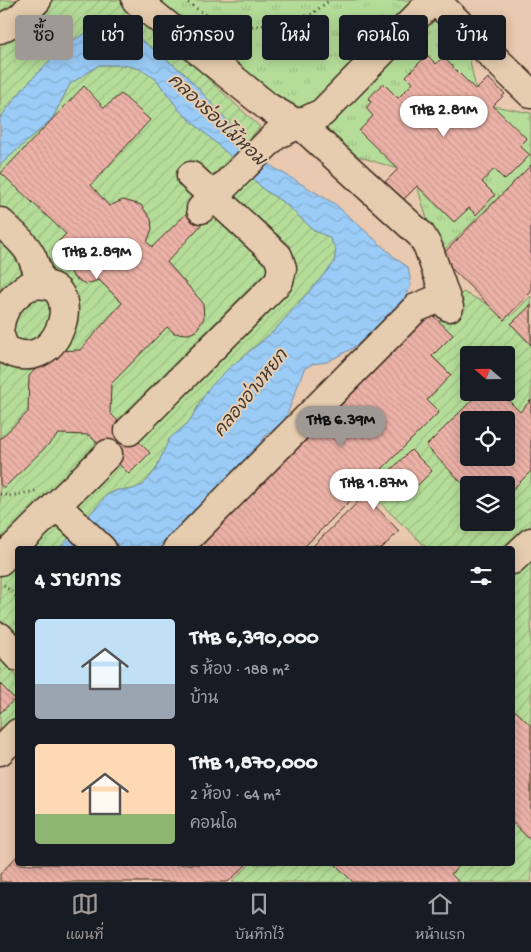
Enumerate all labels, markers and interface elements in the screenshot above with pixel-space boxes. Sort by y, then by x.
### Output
chip: ซื้อ [15,15,73,60]
chip: เช่า [83,15,143,60]
chip: ตัวกรอง [153,15,252,60]
chip: ใหม่ [262,15,329,60]
chip: คอนโด [339,15,428,60]
chip: บ้าน [438,15,506,60]
water label: คลองร่องไม้หอม [163,67,273,173]
pin: THB 2.81M [387,96,501,138]
text: THB 2.81M [411,102,477,121]
pin: THB 2.89M [40,238,154,280]
text: THB 2.89M [63,244,131,263]
water label: คลองอ่างหยก [207,342,294,442]
north arrow [460,346,515,401]
map controls [460,346,515,531]
pin: THB 6.39M [284,406,398,448]
button: locate [460,411,515,466]
text: THB 6.39M [307,412,375,431]
pin: THB 1.87M [317,468,431,511]
text: THB 1.87M [341,475,407,494]
button: layers [460,476,515,531]
icon: filters [467,562,495,590]
text: 4 รายการ [35,570,122,595]
text: THB 6,390,000 [190,627,319,652]
icon: home [75,639,135,699]
text: 5 ห้อง · 188 m² [190,662,290,681]
text: บ้าน [190,691,218,710]
text: THB 1,870,000 [190,752,318,777]
icon: home [75,764,135,824]
text: 2 ห้อง · 64 m² [190,787,281,806]
text: คอนโด [190,816,237,835]
tab: แผนที่ [66,890,103,945]
tab: บันทึกไว้ [235,890,284,945]
tab: หน้าแรก [415,890,465,945]

